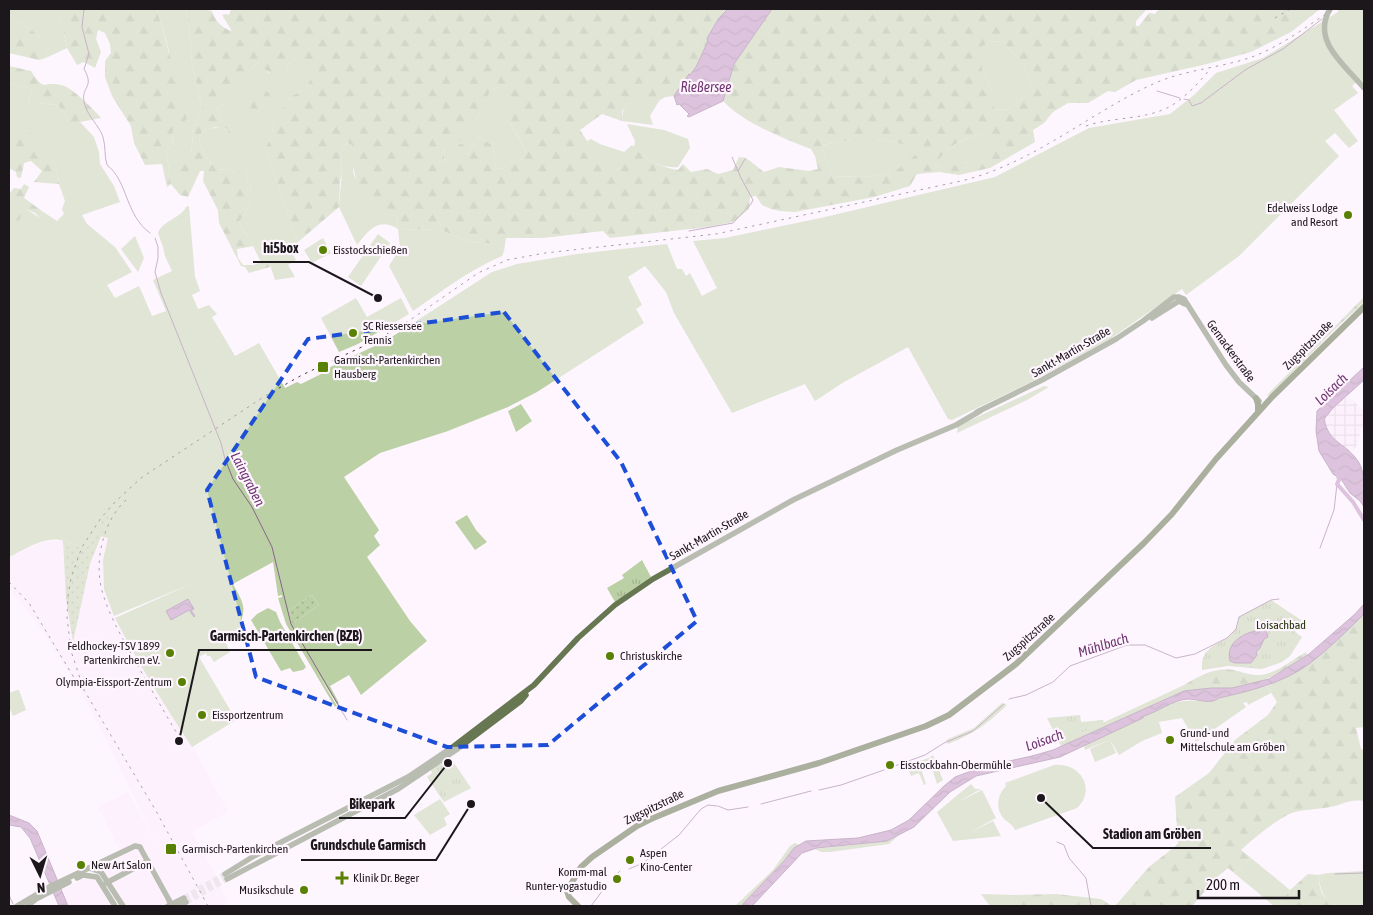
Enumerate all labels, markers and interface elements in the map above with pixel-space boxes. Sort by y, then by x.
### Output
water label: Rießersee [680,79,732,95]
place label: Edelweiss Lodge and Resort [1267,201,1339,229]
marker: Edelweiss Lodge and Resort [1342,209,1354,221]
callout: hi5box [253,233,309,262]
text: hi5box [263,240,299,256]
place label: Eisstockschießen [333,243,408,257]
marker: Eisstockschießen [317,244,329,256]
street label: Gernackerstraße [1204,317,1258,385]
street label: Zugspitzstraße [1280,317,1336,373]
place label: SC Riessersee Tennis [363,319,422,347]
street label: Sankt-Martin-Straße [1029,324,1113,380]
marker: SC Riessersee Tennis [347,327,359,339]
place label: Garmisch-Partenkirchen Hausberg [334,353,440,381]
marker: Garmisch-Partenkirchen Hausberg [316,360,330,374]
water label: Loisach [1312,370,1351,408]
water label: Laingraben [228,449,269,509]
street label: Sankt-Martin-Straße [667,507,751,563]
street label: Zugspitzstraße [1000,610,1058,664]
park label: Loisachbad [1256,618,1306,632]
callout: Garmisch-Partenkirchen (BZB) [199,621,372,650]
text: Garmisch-Partenkirchen (BZB) [210,628,362,644]
water label: Mühlbach [1076,630,1130,660]
place label: Feldhockey-TSV 1899 Partenkirchen eV. [67,639,160,667]
marker: Feldhockey-TSV 1899 Partenkirchen eV. [164,647,176,659]
place label: Christuskirche [620,649,682,663]
marker: Christuskirche [604,650,616,662]
place label: Olympia-Eissport-Zentrum [56,675,172,689]
marker: Olympia-Eissport-Zentrum [176,676,188,688]
place label: Eissportzentrum [212,708,283,722]
marker: Eissportzentrum [196,709,208,721]
water label: Loisach [1023,726,1065,754]
place label: Grund- und Mittelschule am Gröben [1180,726,1285,754]
marker: Grund- und Mittelschule am Gröben [1164,734,1176,746]
place label: Eisstockbahn-Obermühle [900,758,1011,772]
marker: Eisstockbahn-Obermühle [884,759,896,771]
street label: Zugspitzstraße [622,787,686,827]
callout: Bikepark [339,789,405,818]
text: Bikepark [349,796,396,812]
callout: Stadion am Gröben [1093,819,1211,848]
text: Stadion am Gröben [1103,826,1201,842]
callout: Grundschule Garmisch [301,831,436,860]
text: Grundschule Garmisch [310,837,426,853]
marker: Garmisch-Partenkirchen [164,842,178,856]
place label: Garmisch-Partenkirchen [182,842,288,856]
place label: Aspen Kino-Center [640,846,693,874]
north arrow [15,850,65,900]
marker: Aspen Kino-Center [624,854,636,866]
place label: New Art Salon [91,858,152,872]
marker: New Art Salon [75,859,87,871]
place label: Komm-mal Runter-yogastudio [526,865,608,893]
scale bar [1198,868,1299,900]
marker: Klinik Dr. Beger [335,871,349,885]
place label: Klinik Dr. Beger [353,871,419,885]
marker: Komm-mal Runter-yogastudio [611,873,623,885]
text: 200 m [1206,876,1240,893]
text: N [36,880,46,896]
place label: Musikschule [239,883,294,897]
marker: Musikschule [298,884,310,896]

